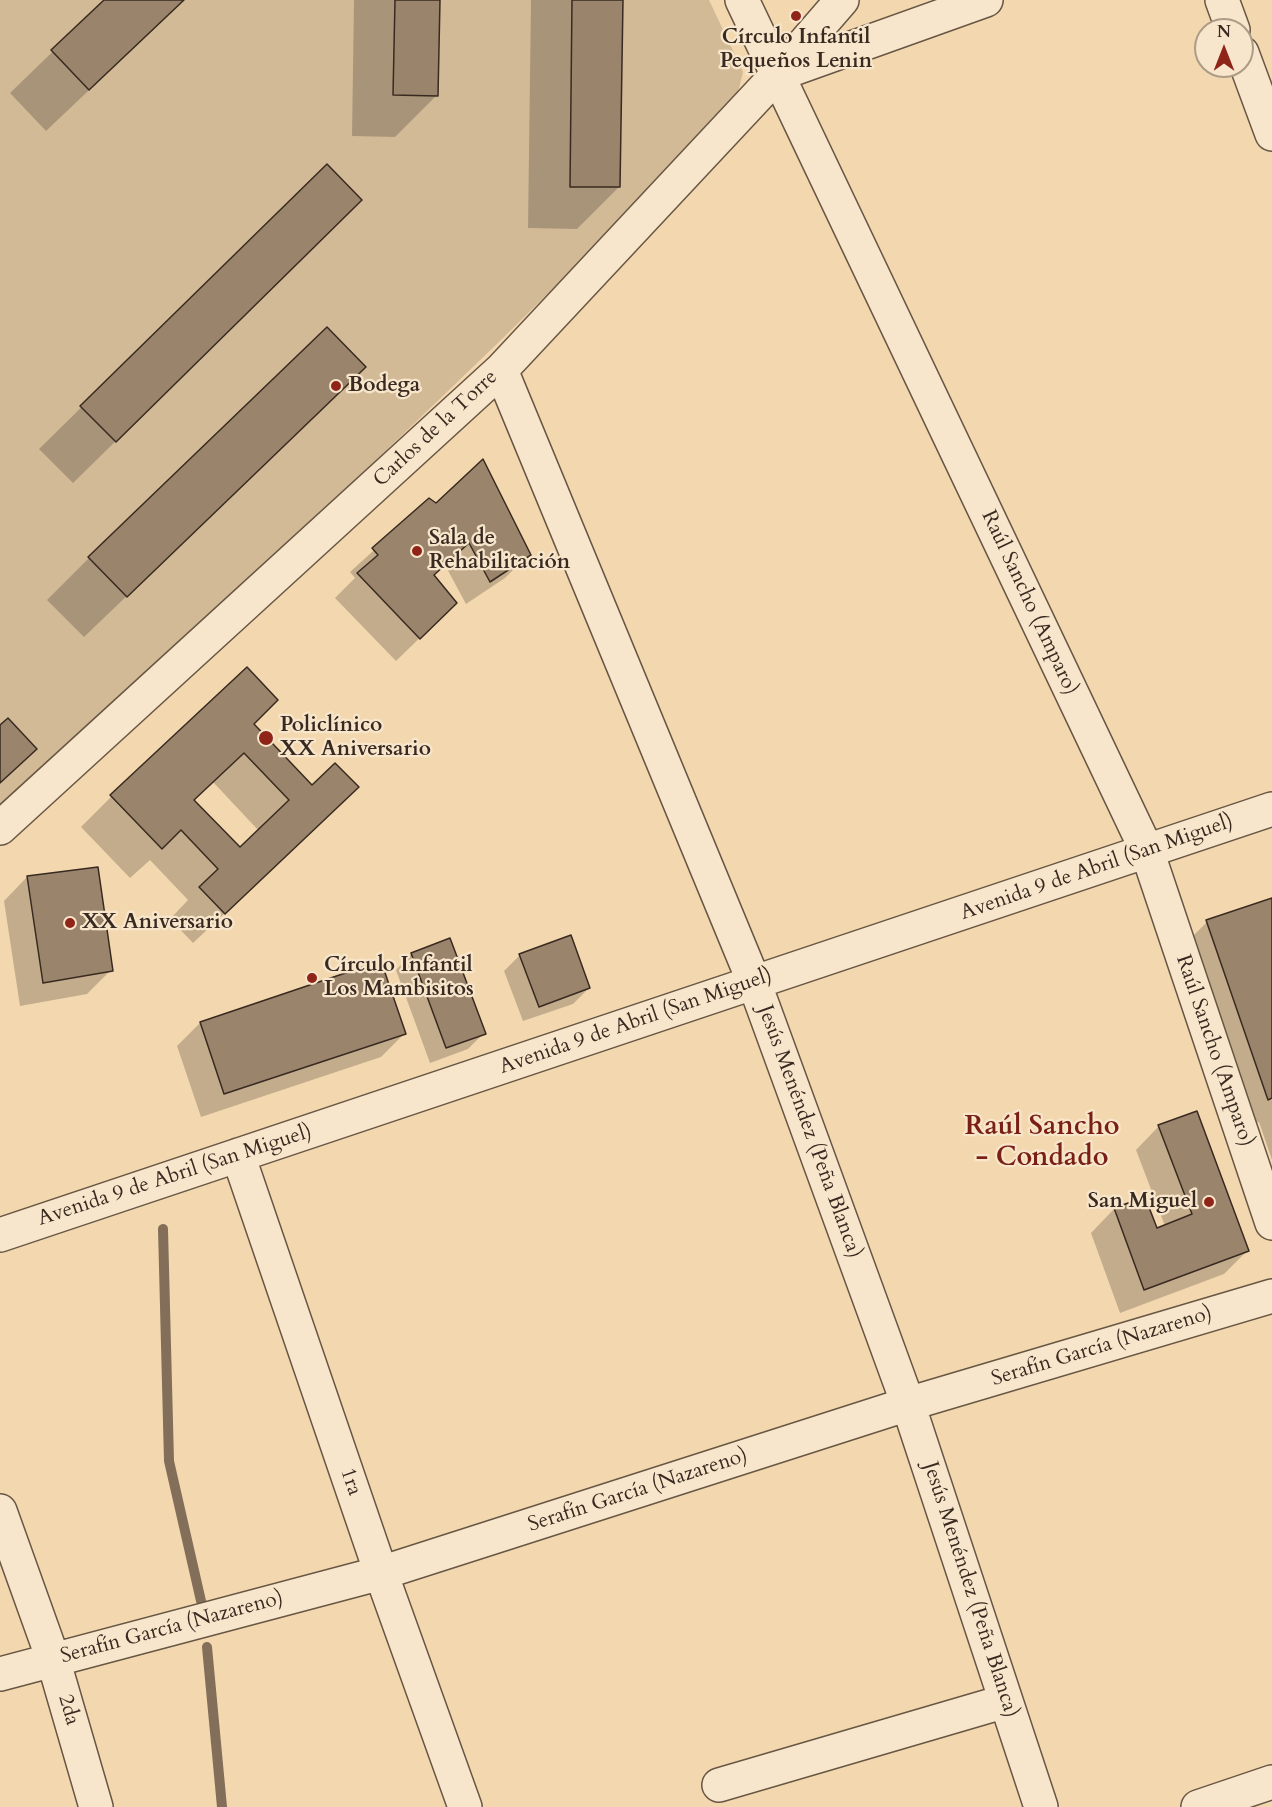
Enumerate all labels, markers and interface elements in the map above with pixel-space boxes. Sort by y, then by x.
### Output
marker: Círculo Infantil Pequeños Lenin [789,9,803,23]
north arrow [1194,18,1254,78]
text: N [1217,21,1231,43]
place label: Círculo Infantil Pequeños Lenin [720,25,872,75]
street label: Carlos de la Torre [369,365,503,493]
place label: Bodega [348,373,420,399]
marker: Bodega [329,379,343,393]
street label: Raúl Sancho (Amparo) [975,507,1083,699]
place label: Sala de Rehabilitación [429,526,570,576]
marker: Sala de Rehabilitación [410,544,424,558]
place label: Policlínico XX Aniversario [280,713,431,763]
marker: Policlínico XX Aniversario [257,729,275,747]
street label: Avenida 9 de Abril (San Miguel) [957,809,1237,927]
place label: XX Aniversario [82,910,233,936]
marker: XX Aniversario [63,916,77,930]
street label: Raúl Sancho (Amparo) [1169,952,1259,1150]
place label: Círculo Infantil Los Mambisitos [324,953,474,1003]
street label: Avenida 9 de Abril (San Miguel) [496,963,776,1081]
marker: Círculo Infantil Los Mambisitos [305,971,319,985]
street label: Jesús Menéndez (Peña Blanca) [751,1002,867,1262]
district label: Raúl Sancho - Condado [965,1112,1119,1175]
street label: Avenida 9 de Abril (San Miguel) [35,1120,315,1232]
place label: San Miguel [1088,1189,1197,1215]
marker: San Miguel [1202,1195,1216,1209]
street label: Serafín García (Nazareno) [989,1301,1215,1393]
street label: Serafín García (Nazareno) [525,1444,751,1538]
street label: Jesús Menéndez (Peña Blanca) [917,1459,1023,1721]
street label: 1ra [334,1465,366,1499]
street label: Serafín García (Nazareno) [58,1586,286,1670]
street label: 2da [52,1692,84,1728]

